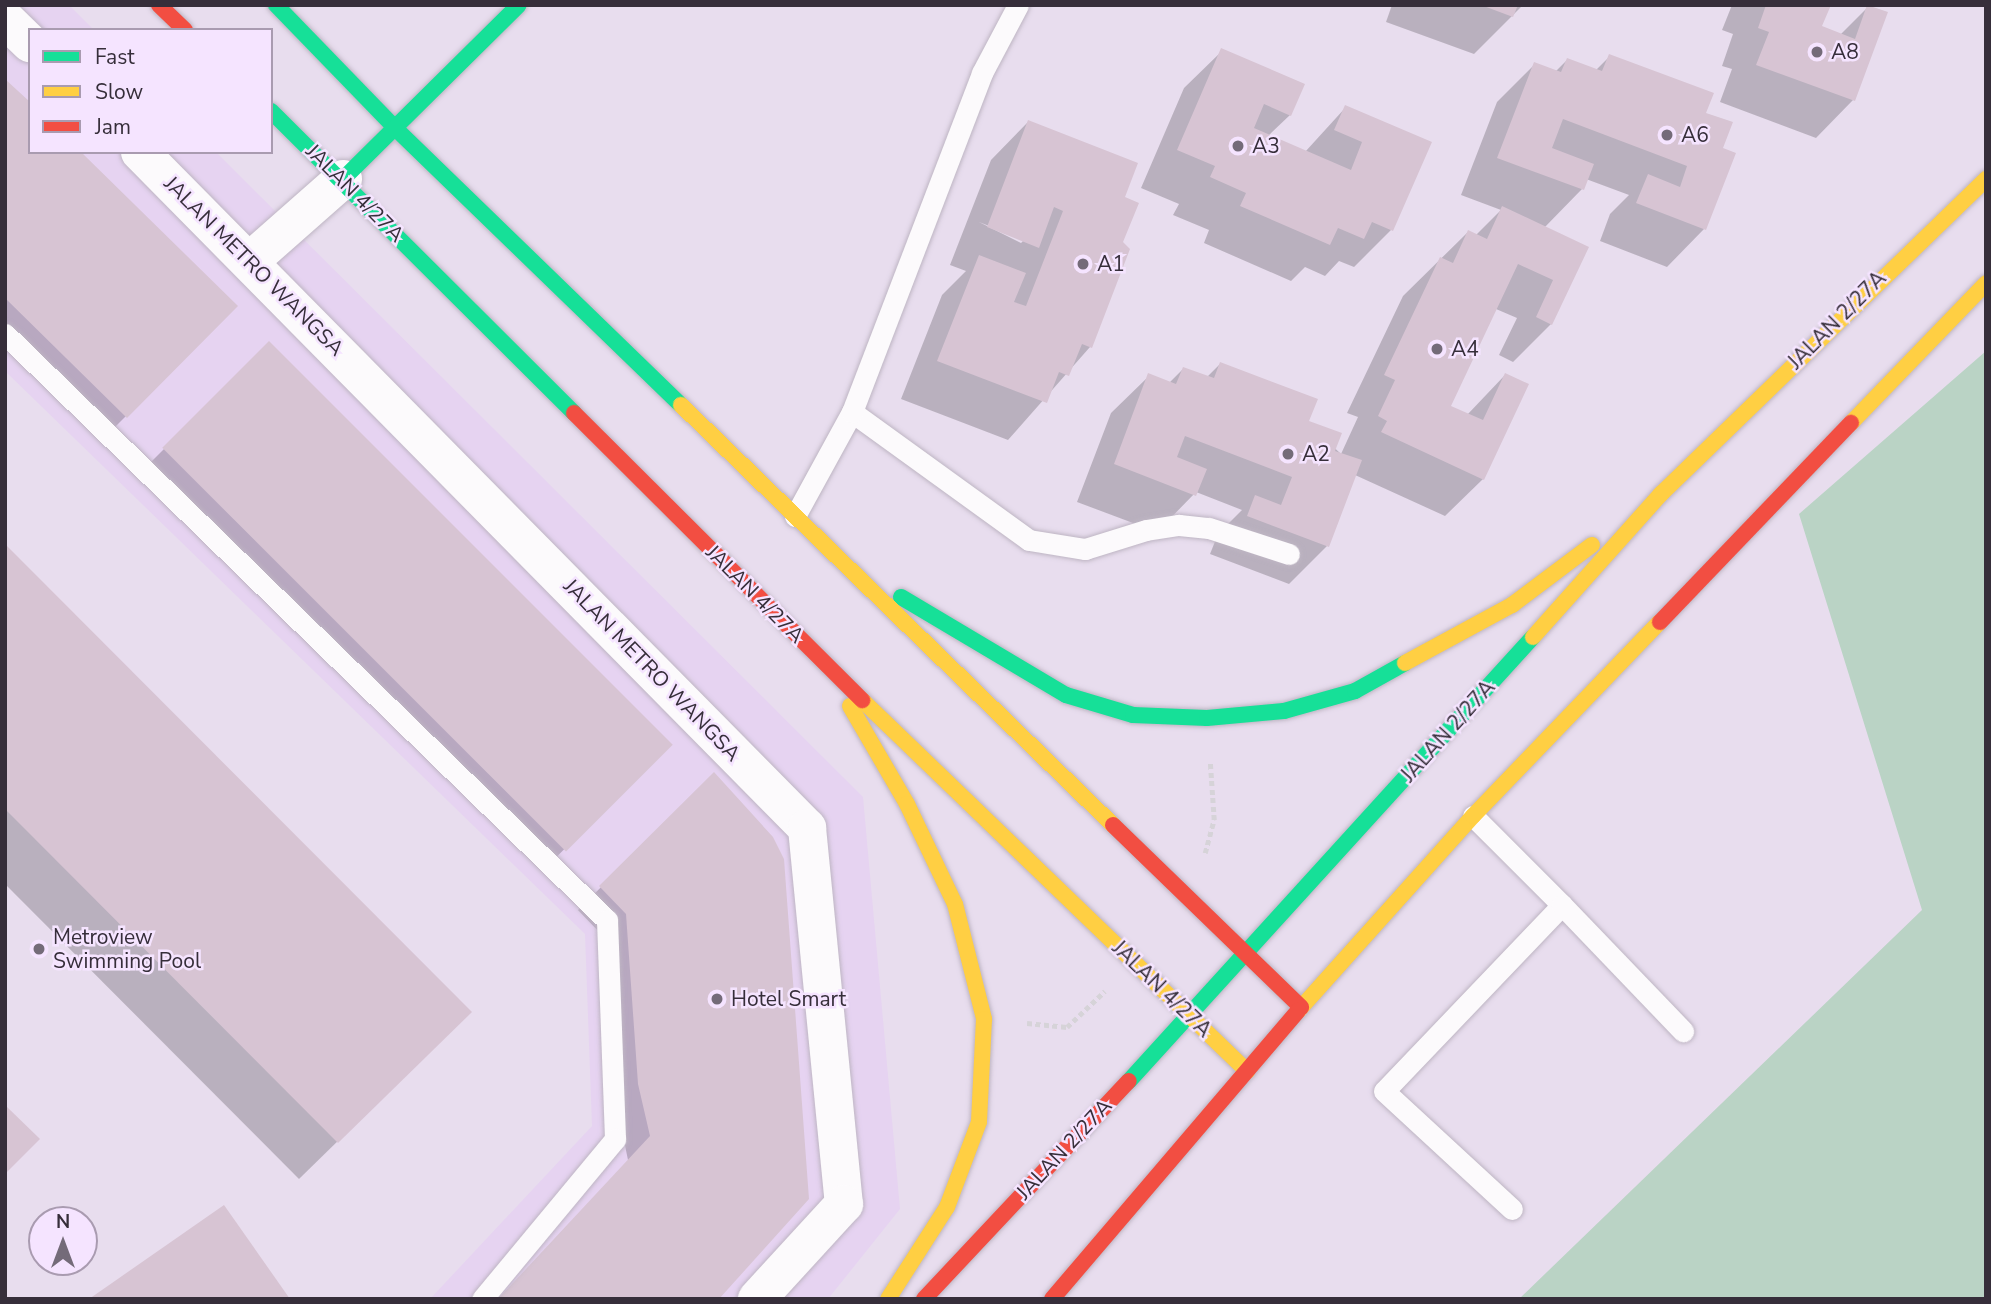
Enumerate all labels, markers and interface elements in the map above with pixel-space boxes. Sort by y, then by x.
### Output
legend [28,28,273,154]
place label: A8 [1831,39,1859,65]
text: Fast [95,43,135,71]
marker: A8 [1809,44,1825,60]
text: Slow [95,78,143,106]
text: Jam [95,113,131,141]
place label: A6 [1681,122,1709,148]
marker: A6 [1659,127,1675,143]
place label: A3 [1252,133,1280,159]
marker: A3 [1230,138,1246,154]
street label: JALAN 4/27A [301,139,409,247]
street label: JALAN METRO WANGSA [159,171,349,361]
place label: A1 [1097,251,1125,277]
marker: A1 [1075,256,1091,272]
street label: JALAN 2/27A [1783,266,1891,374]
place label: A4 [1451,336,1479,362]
marker: A4 [1429,341,1445,357]
place label: A2 [1302,441,1330,467]
marker: A2 [1280,446,1296,462]
street label: JALAN 4/27A [701,540,809,648]
street label: JALAN METRO WANGSA [558,574,746,766]
street label: JALAN 2/27A [1396,675,1500,787]
place label: Metroview Swimming Pool [53,924,201,974]
street label: JALAN 4/27A [1107,935,1217,1043]
marker: Metroview Swimming Pool [31,941,47,957]
place label: Hotel Smart [731,986,846,1012]
marker: Hotel Smart [709,991,725,1007]
street label: JALAN 2/27A [1011,1093,1117,1205]
north arrow [28,1206,98,1276]
text: N [56,1209,70,1235]

